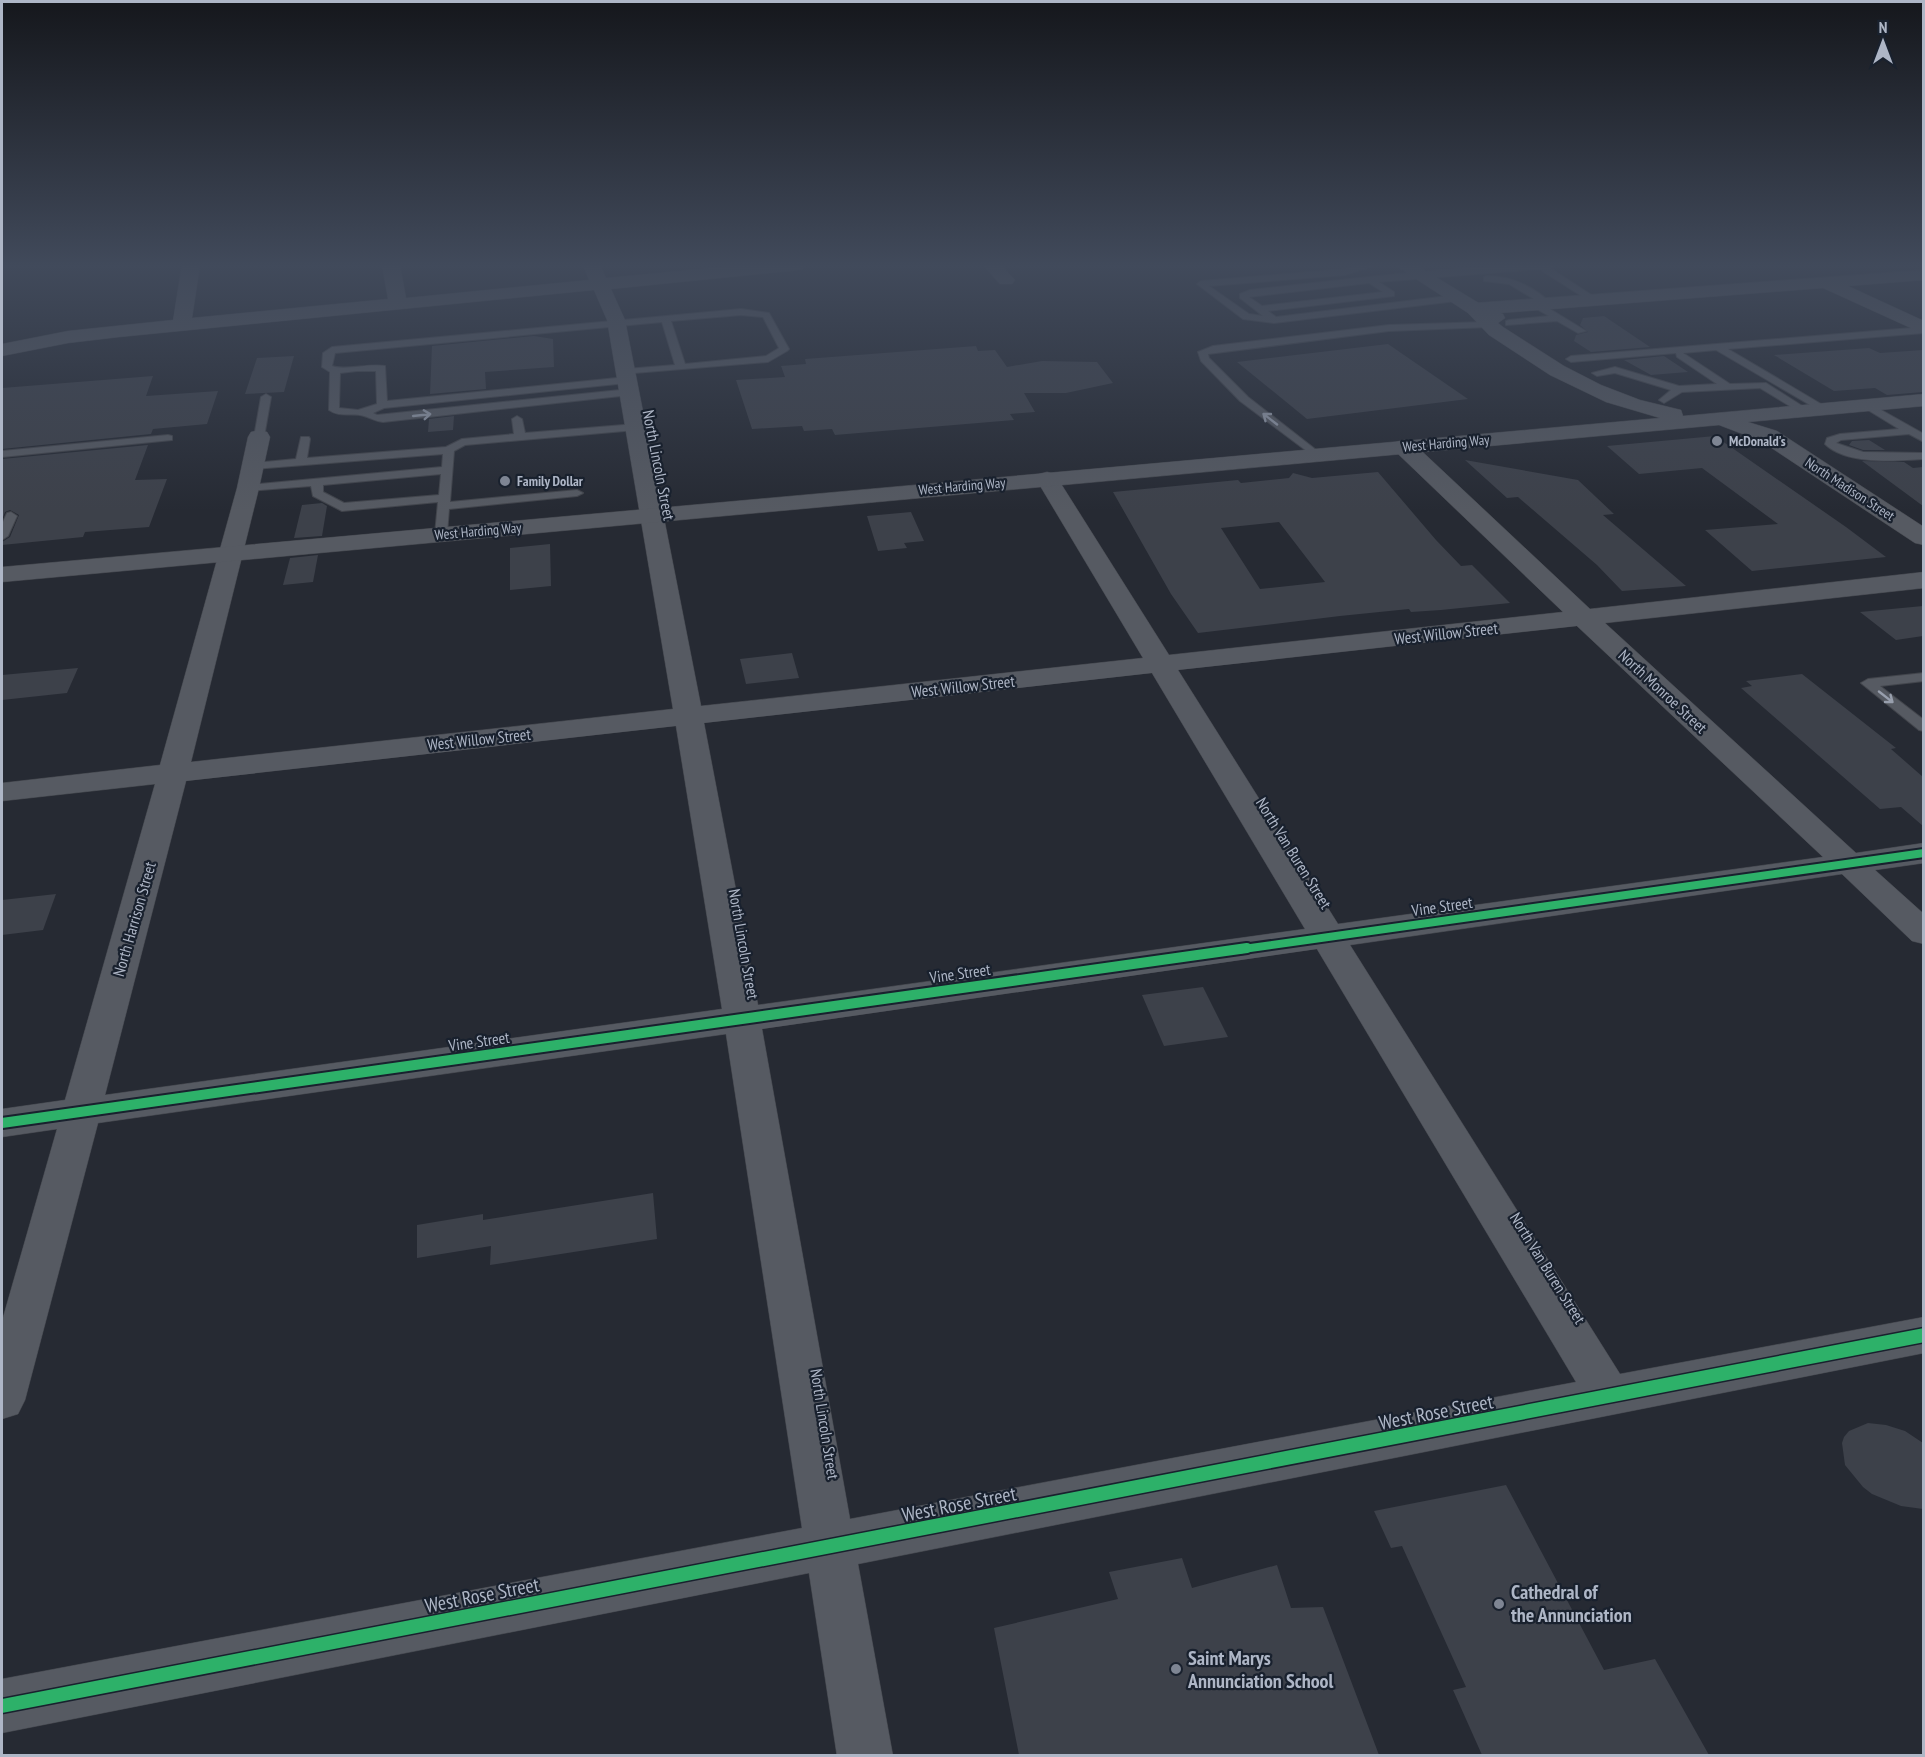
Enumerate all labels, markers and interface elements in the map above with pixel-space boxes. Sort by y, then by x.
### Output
north arrow [1853,12,1913,72]
text: N [1879,17,1887,37]
street label: North Lincoln Street [639,408,680,522]
one-way arrow [411,409,431,420]
one-way arrow [1262,413,1278,426]
street label: West Harding Way [1402,430,1491,456]
place label: McDonald's [1729,432,1786,450]
marker: McDonald's [1710,434,1724,448]
street label: North Madison Street [1802,453,1898,525]
place label: Family Dollar [517,472,584,490]
street label: West Harding Way [918,473,1007,499]
marker: Family Dollar [498,474,512,488]
street label: West Harding Way [434,518,523,544]
street label: West Willow Street [1393,618,1499,648]
street label: North Monroe Street [1615,645,1712,737]
street label: West Willow Street [910,671,1016,701]
one-way arrow [1877,690,1893,703]
street label: West Willow Street [426,724,532,754]
street label: North Van Buren Street [1252,794,1337,913]
street label: North Harrison Street [108,859,160,979]
street label: North Lincoln Street [724,887,764,1001]
street label: Vine Street [1409,892,1474,920]
street label: Vine Street [927,959,992,987]
street label: Vine Street [446,1027,511,1055]
street label: North Van Buren Street [1506,1209,1591,1328]
street label: North Lincoln Street [806,1367,844,1481]
street label: West Rose Street [1377,1388,1496,1436]
street label: West Rose Street [900,1480,1019,1528]
street label: West Rose Street [423,1571,542,1619]
place label: Cathedral of the Annunciation [1511,1579,1632,1628]
marker: Cathedral of the Annunciation [1492,1597,1506,1611]
place label: Saint Marys Annunciation School [1187,1645,1333,1694]
marker: Saint Marys Annunciation School [1169,1662,1183,1676]

